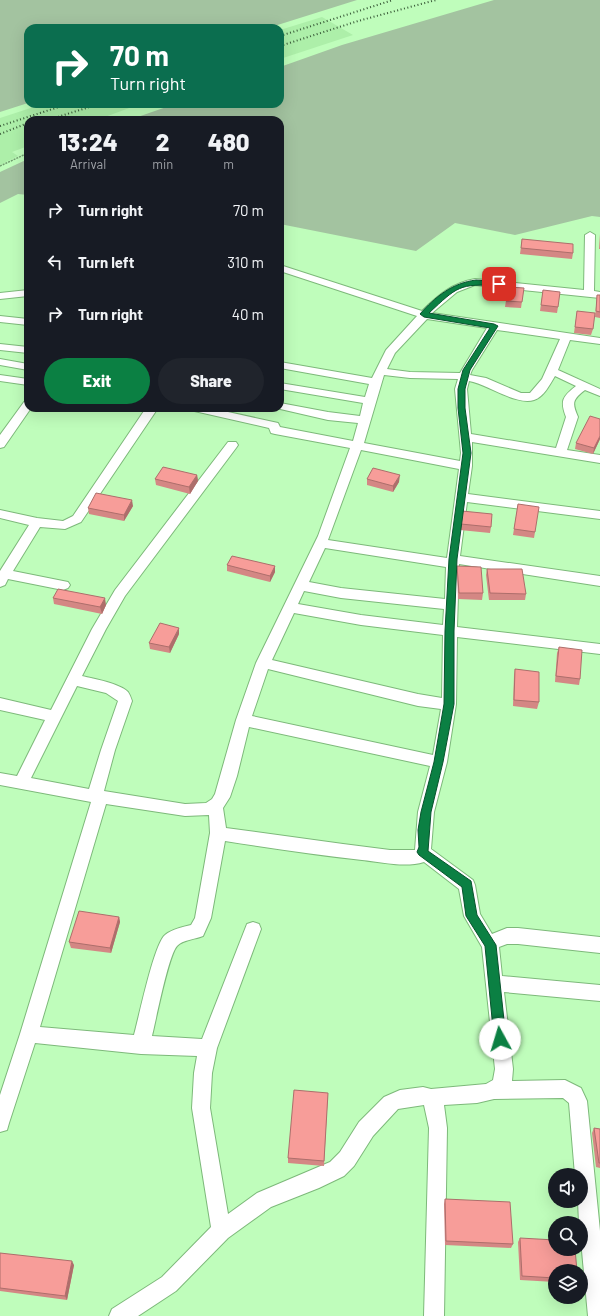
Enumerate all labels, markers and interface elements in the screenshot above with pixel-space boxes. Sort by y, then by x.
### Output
text: 70 m [110,38,169,72]
icon: right [44,40,96,92]
text: Turn right [110,72,186,94]
text: 13:24 [58,127,118,156]
text: 2 [156,127,170,156]
text: 480 [208,127,250,156]
text: Arrival [70,156,106,172]
text: min [152,156,173,172]
text: m [223,156,234,172]
icon: right [44,199,66,221]
text: Turn right [78,201,143,219]
text: 70 m [233,201,264,219]
icon: left [44,251,66,273]
text: Turn left [78,253,134,271]
text: 310 m [227,253,264,271]
pin [482,267,516,301]
icon: arrive [488,273,510,295]
icon: right [44,303,66,325]
text: Turn right [78,305,143,323]
text: 40 m [232,305,264,323]
button: Exit [44,358,150,404]
button: Share [158,358,264,404]
position arrow [479,1018,521,1060]
map controls [548,1168,588,1304]
button: sound [548,1168,588,1208]
button: search [548,1216,588,1256]
button: layers [548,1264,588,1304]

